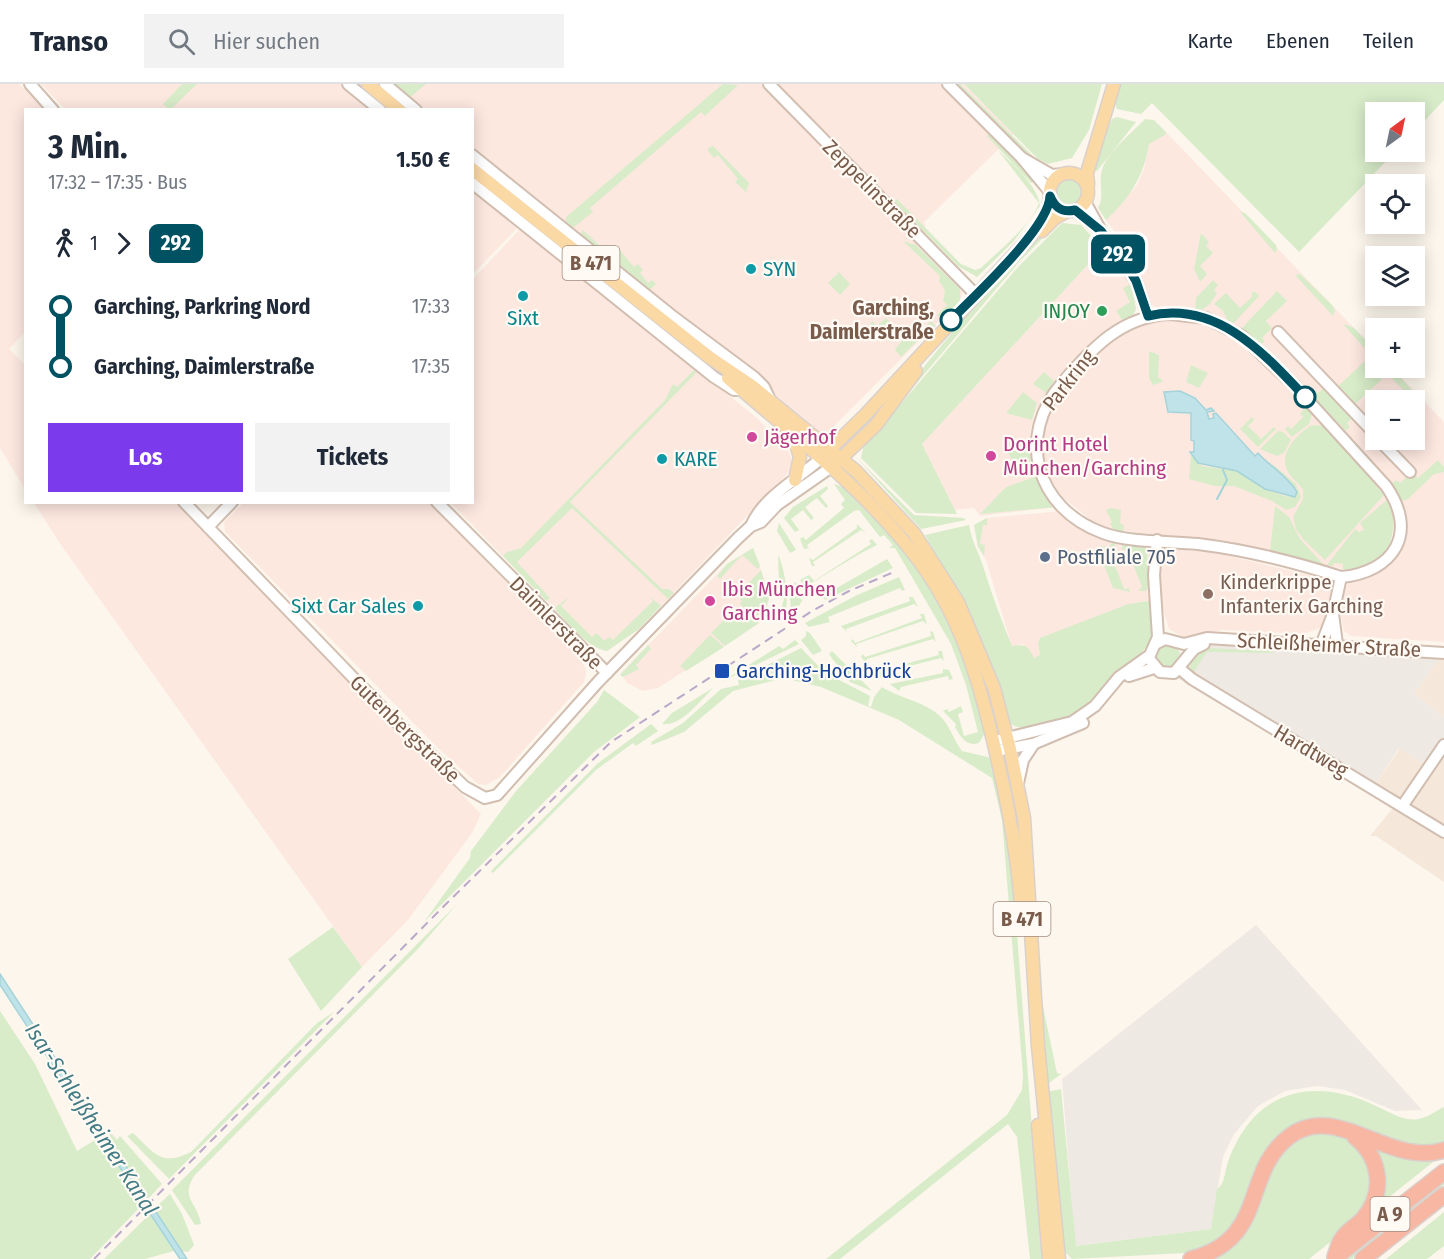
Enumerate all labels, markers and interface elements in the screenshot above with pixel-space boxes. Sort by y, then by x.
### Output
search box [144,14,564,68]
text: Transo [30,25,108,58]
icon: search [165,25,198,58]
text: Hier suchen [213,28,320,55]
text: Karte [1187,28,1233,54]
text: Ebenen [1266,28,1330,54]
text: Teilen [1363,28,1414,54]
north arrow [1365,102,1425,162]
map controls [1365,102,1425,450]
text: 3 Min. [48,127,128,167]
street label: Zeppelinstraße [817,134,927,244]
text: 1.50 € [396,146,450,173]
text: 17:32 – 17:35 · Bus [48,170,187,194]
button: locate [1365,174,1425,234]
icon: walk [48,227,81,260]
icon: forward [107,227,140,260]
text: 292 [161,230,191,256]
text: 1 [90,231,98,255]
line badge: 292 [1084,234,1152,274]
text: 292 [1103,241,1133,267]
road number: B 471 [562,246,620,280]
button: layers [1365,246,1425,306]
place label: SYN [763,256,796,282]
marker: SYN [744,262,758,276]
marker: Sixt [516,289,530,303]
text: Garching, Parkring Nord [94,293,310,320]
text: 17:33 [412,294,450,318]
place label: Garching, Daimlerstraße [810,295,934,345]
place label: INJOY [1043,298,1091,324]
marker: INJOY [1095,304,1109,318]
place label: Sixt [507,305,539,331]
marker: Garching, Daimlerstraße [940,309,962,331]
button: + [1365,318,1425,378]
street label: Parkring [1037,344,1101,416]
text: Garching, Daimlerstraße [94,353,314,380]
text: 17:35 [411,354,450,378]
unlabelled marker [1294,386,1316,408]
button: − [1365,390,1425,450]
button: Los [48,423,243,492]
button: Tickets [255,423,450,492]
place label: Jägerhof [764,424,837,450]
marker: Jägerhof [745,430,759,444]
place label: Dorint Hotel München/Garching [1003,431,1166,481]
place label: KARE [674,446,718,472]
marker: Dorint Hotel München/Garching [984,449,998,463]
marker: KARE [655,452,669,466]
place label: Postfiliale 705 [1057,544,1176,570]
marker: Postfiliale 705 [1038,550,1052,564]
place label: Kinderkrippe Infanterix Garching [1220,569,1383,619]
street label: Daimlerstraße [504,571,608,675]
place label: Ibis München Garching [722,576,836,626]
marker: Kinderkrippe Infanterix Garching [1201,587,1215,601]
place label: Sixt Car Sales [291,593,406,619]
marker: Ibis München Garching [703,594,717,608]
marker: Sixt Car Sales [411,599,425,613]
street label: Schleißheimer Straße [1236,627,1422,663]
place label: Garching-Hochbrück [736,658,911,684]
marker: Garching-Hochbrück [713,662,731,680]
street label: Gutenbergstraße [344,670,466,788]
street label: Hardtweg [1269,719,1353,783]
road number: B 471 [994,902,1050,936]
water label: Isar-Schleißheimer Kanal [19,1018,164,1221]
road number: A 9 [1370,1197,1410,1231]

